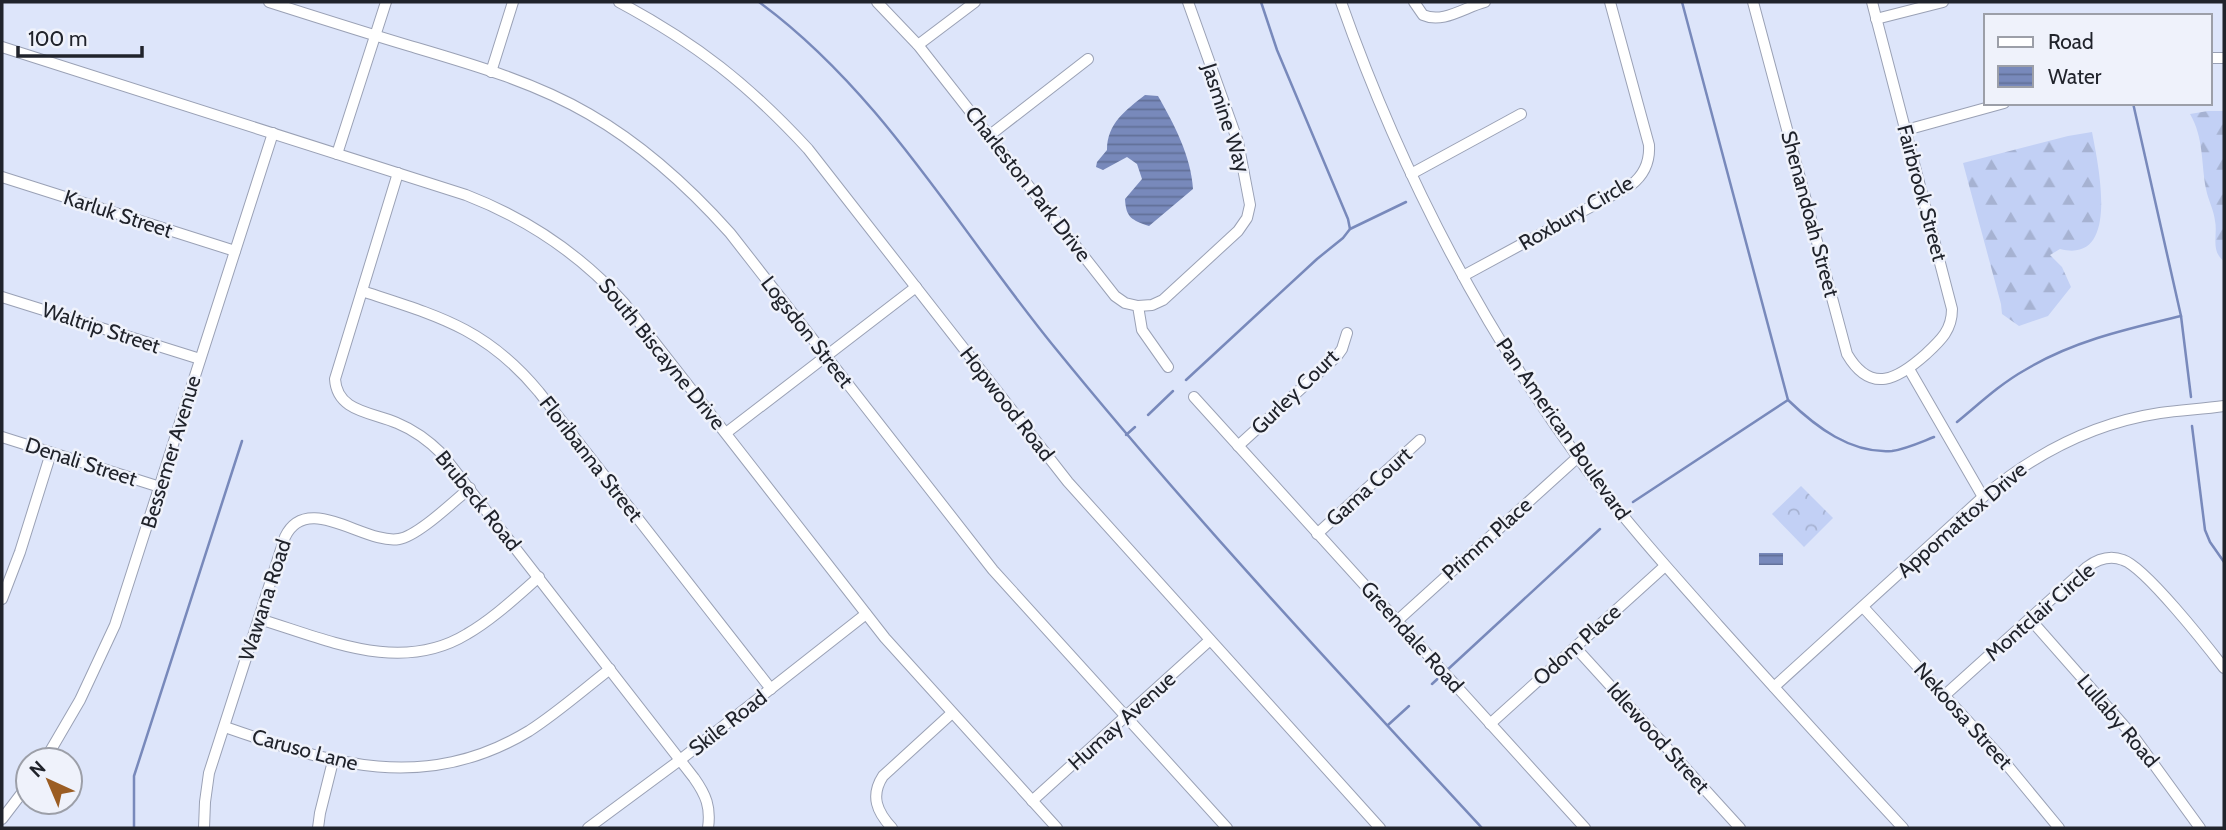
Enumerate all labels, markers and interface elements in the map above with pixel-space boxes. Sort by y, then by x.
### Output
scale bar [18,14,142,58]
legend [1984,14,2212,105]
text: 100 m [28,26,87,51]
text: Road [2048,29,2094,54]
street label: Jasmine Way [1197,59,1256,176]
text: Water [2048,64,2102,89]
street label: Charleston Park Drive [960,101,1097,266]
street label: Fairbrook Street [1892,122,1953,264]
street label: Shenandoah Street [1776,128,1845,300]
street label: Roxbury Circle [1514,170,1637,255]
street label: Karluk Street [61,184,176,243]
street label: Logsdon Street [756,271,859,392]
street label: South Biscayne Drive [594,273,731,435]
street label: Waltrip Street [39,297,163,358]
street label: Pan American Boulevard [1491,333,1636,525]
street label: Hopwood Road [955,342,1060,466]
street label: Gurley Court [1246,344,1343,439]
street label: Bessemer Avenue [135,372,206,531]
street label: Floribanna Street [535,391,648,526]
street label: Denali Street [22,432,140,491]
street label: Gama Court [1321,442,1417,531]
street label: Brubeck Road [430,446,526,556]
street label: Appomattox Drive [1892,457,2032,583]
street label: Primm Place [1437,492,1537,585]
street label: Wawana Road [233,536,296,664]
street label: Montclair Circle [1980,557,2100,666]
street label: Greendale Road [1356,576,1469,698]
street label: Odom Place [1528,599,1626,691]
street label: Nekoosa Street [1909,657,2018,774]
street label: Humay Avenue [1063,666,1181,775]
street label: Lullaby Road [2072,669,2164,772]
street label: Idlewood Street [1602,677,1715,798]
street label: Skile Road [684,684,772,761]
street label: Caruso Lane [249,723,361,776]
north arrow [14,746,84,816]
text: N [25,756,50,782]

